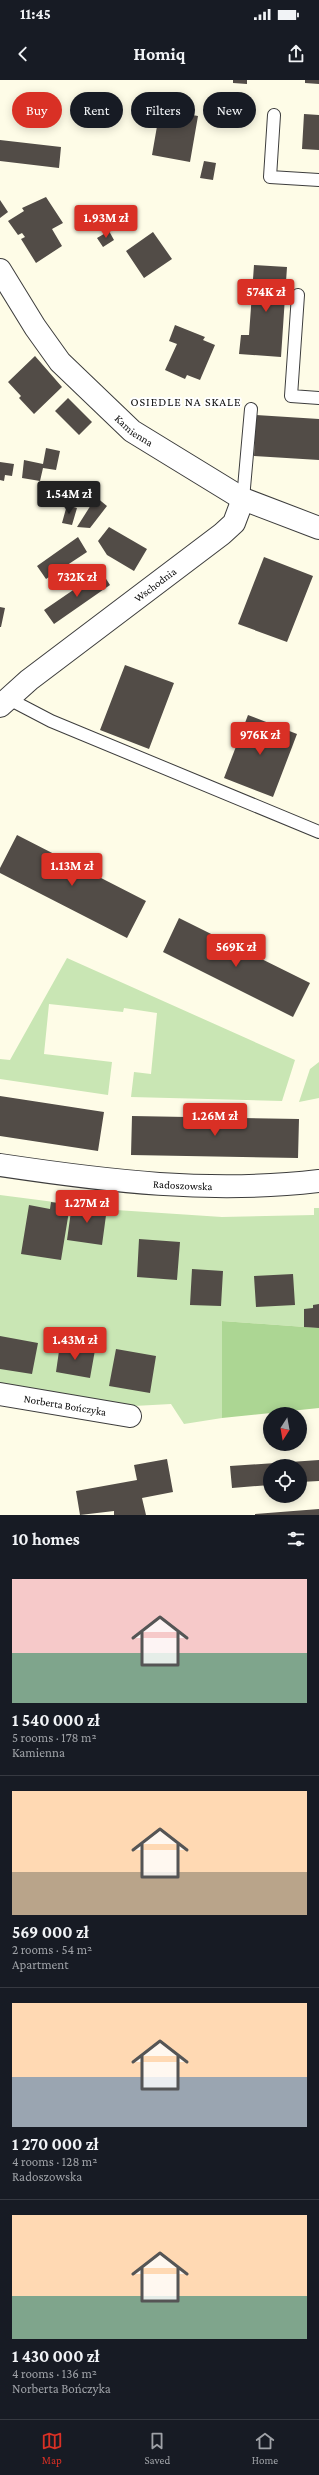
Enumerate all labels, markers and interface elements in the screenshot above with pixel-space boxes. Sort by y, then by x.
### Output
text: 11:45 [20,6,51,22]
icon: back [12,43,34,65]
icon: share [285,43,307,65]
text: Homiq [134,44,185,64]
chip: Buy [12,92,62,128]
chip: Rent [70,92,123,128]
chip: Filters [131,92,195,128]
chip: New [203,92,256,128]
pin: 1.93M zł [65,205,147,239]
text: 1.93M zł [83,210,129,225]
pin: 574K zł [229,279,303,313]
text: 574K zł [246,284,286,299]
district label: OSIEDLE NA SKALE [130,395,242,409]
street label: Kamienna [113,412,155,449]
pin: 1.54M zł [28,481,110,515]
text: 1.54M zł [46,486,92,501]
pin: 732K zł [40,564,114,598]
street label: Wschodnia [132,565,178,604]
text: 732K zł [57,569,97,584]
pin: 976K zł [223,722,297,756]
text: 976K zł [240,727,280,742]
pin: 1.13M zł [31,853,113,887]
text: 1.13M zł [50,858,94,873]
pin: 569K zł [199,934,273,968]
text: 569K zł [216,939,256,954]
pin: 1.26M zł [174,1103,256,1137]
text: 1.26M zł [192,1108,238,1123]
street label: Radoszowska [153,1177,213,1192]
pin: 1.27M zł [46,1190,128,1224]
text: 1.27M zł [65,1195,109,1210]
pin: 1.43M zł [34,1327,116,1361]
text: 1.43M zł [52,1332,98,1347]
street label: Norberta Bończyka [23,1392,107,1418]
north arrow [263,1407,307,1451]
map controls [263,1407,307,1503]
button: locate [263,1459,307,1503]
icon: filters [285,1528,307,1550]
text: 10 homes [12,1530,80,1549]
icon: home [124,1605,196,1677]
text: 1 540 000 zł [12,1711,100,1730]
text: 5 rooms · 178 m² [12,1730,97,1745]
text: Kamienna [12,1745,65,1760]
icon: home [124,1817,196,1889]
text: 569 000 zł [12,1923,89,1942]
text: 2 rooms · 54 m² [12,1942,92,1957]
text: Apartment [12,1957,69,1972]
icon: home [124,2029,196,2101]
text: 1 270 000 zł [12,2135,98,2154]
text: 4 rooms · 128 m² [12,2154,97,2169]
text: Radoszowska [12,2169,82,2184]
icon: home [124,2241,196,2313]
text: 1 430 000 zł [12,2347,100,2366]
text: 4 rooms · 136 m² [12,2366,97,2381]
text: Norberta Bończyka [12,2381,111,2396]
tab: Map [41,2430,63,2466]
tab: Saved [144,2430,170,2466]
tab: Home [252,2430,278,2466]

